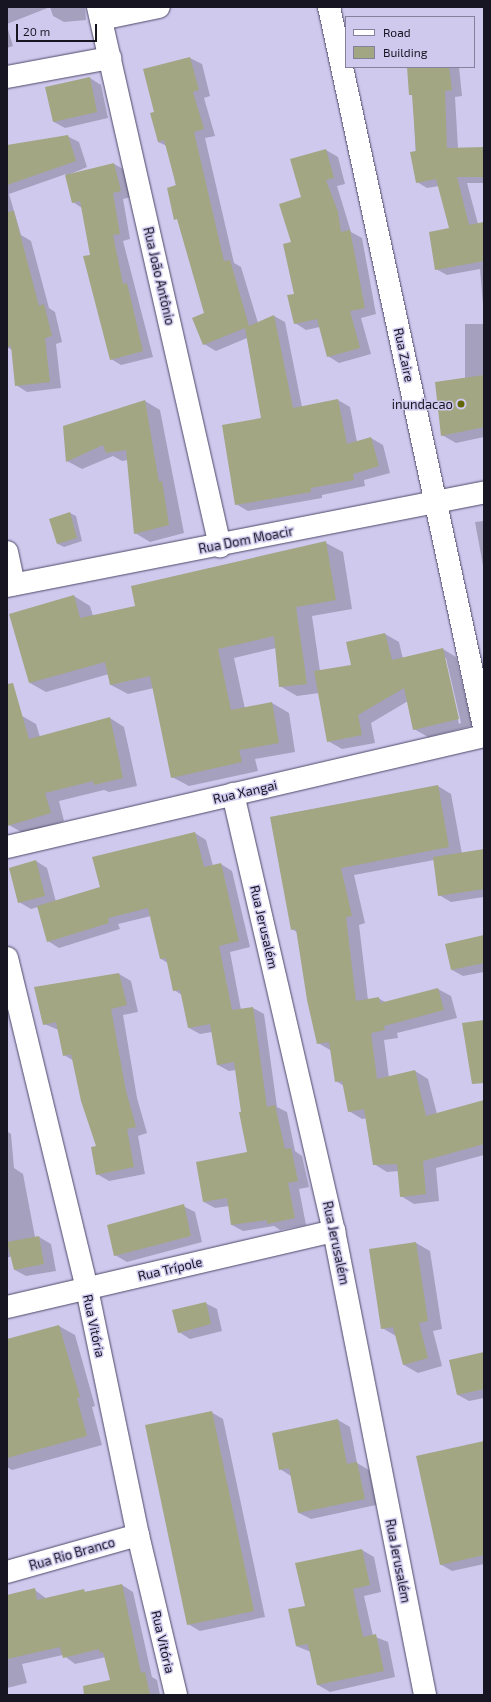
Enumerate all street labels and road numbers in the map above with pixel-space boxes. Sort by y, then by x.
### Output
street label: Rua João Antônio [140,225,178,327]
street label: Rua Zaire [391,326,417,384]
street label: Rua Dom Moacir [197,523,295,557]
street label: Rua Xangai [211,777,279,807]
street label: Rua Jerusalém [247,884,281,970]
street label: Rua Jerusalém [319,1200,353,1286]
street label: Rua Trípole [136,1254,204,1284]
street label: Rua Vitória [80,1293,108,1359]
street label: Rua Jerusalém [382,1518,414,1604]
street label: Rua Rio Branco [27,1534,117,1574]
street label: Rua Vitória [148,1609,178,1675]

